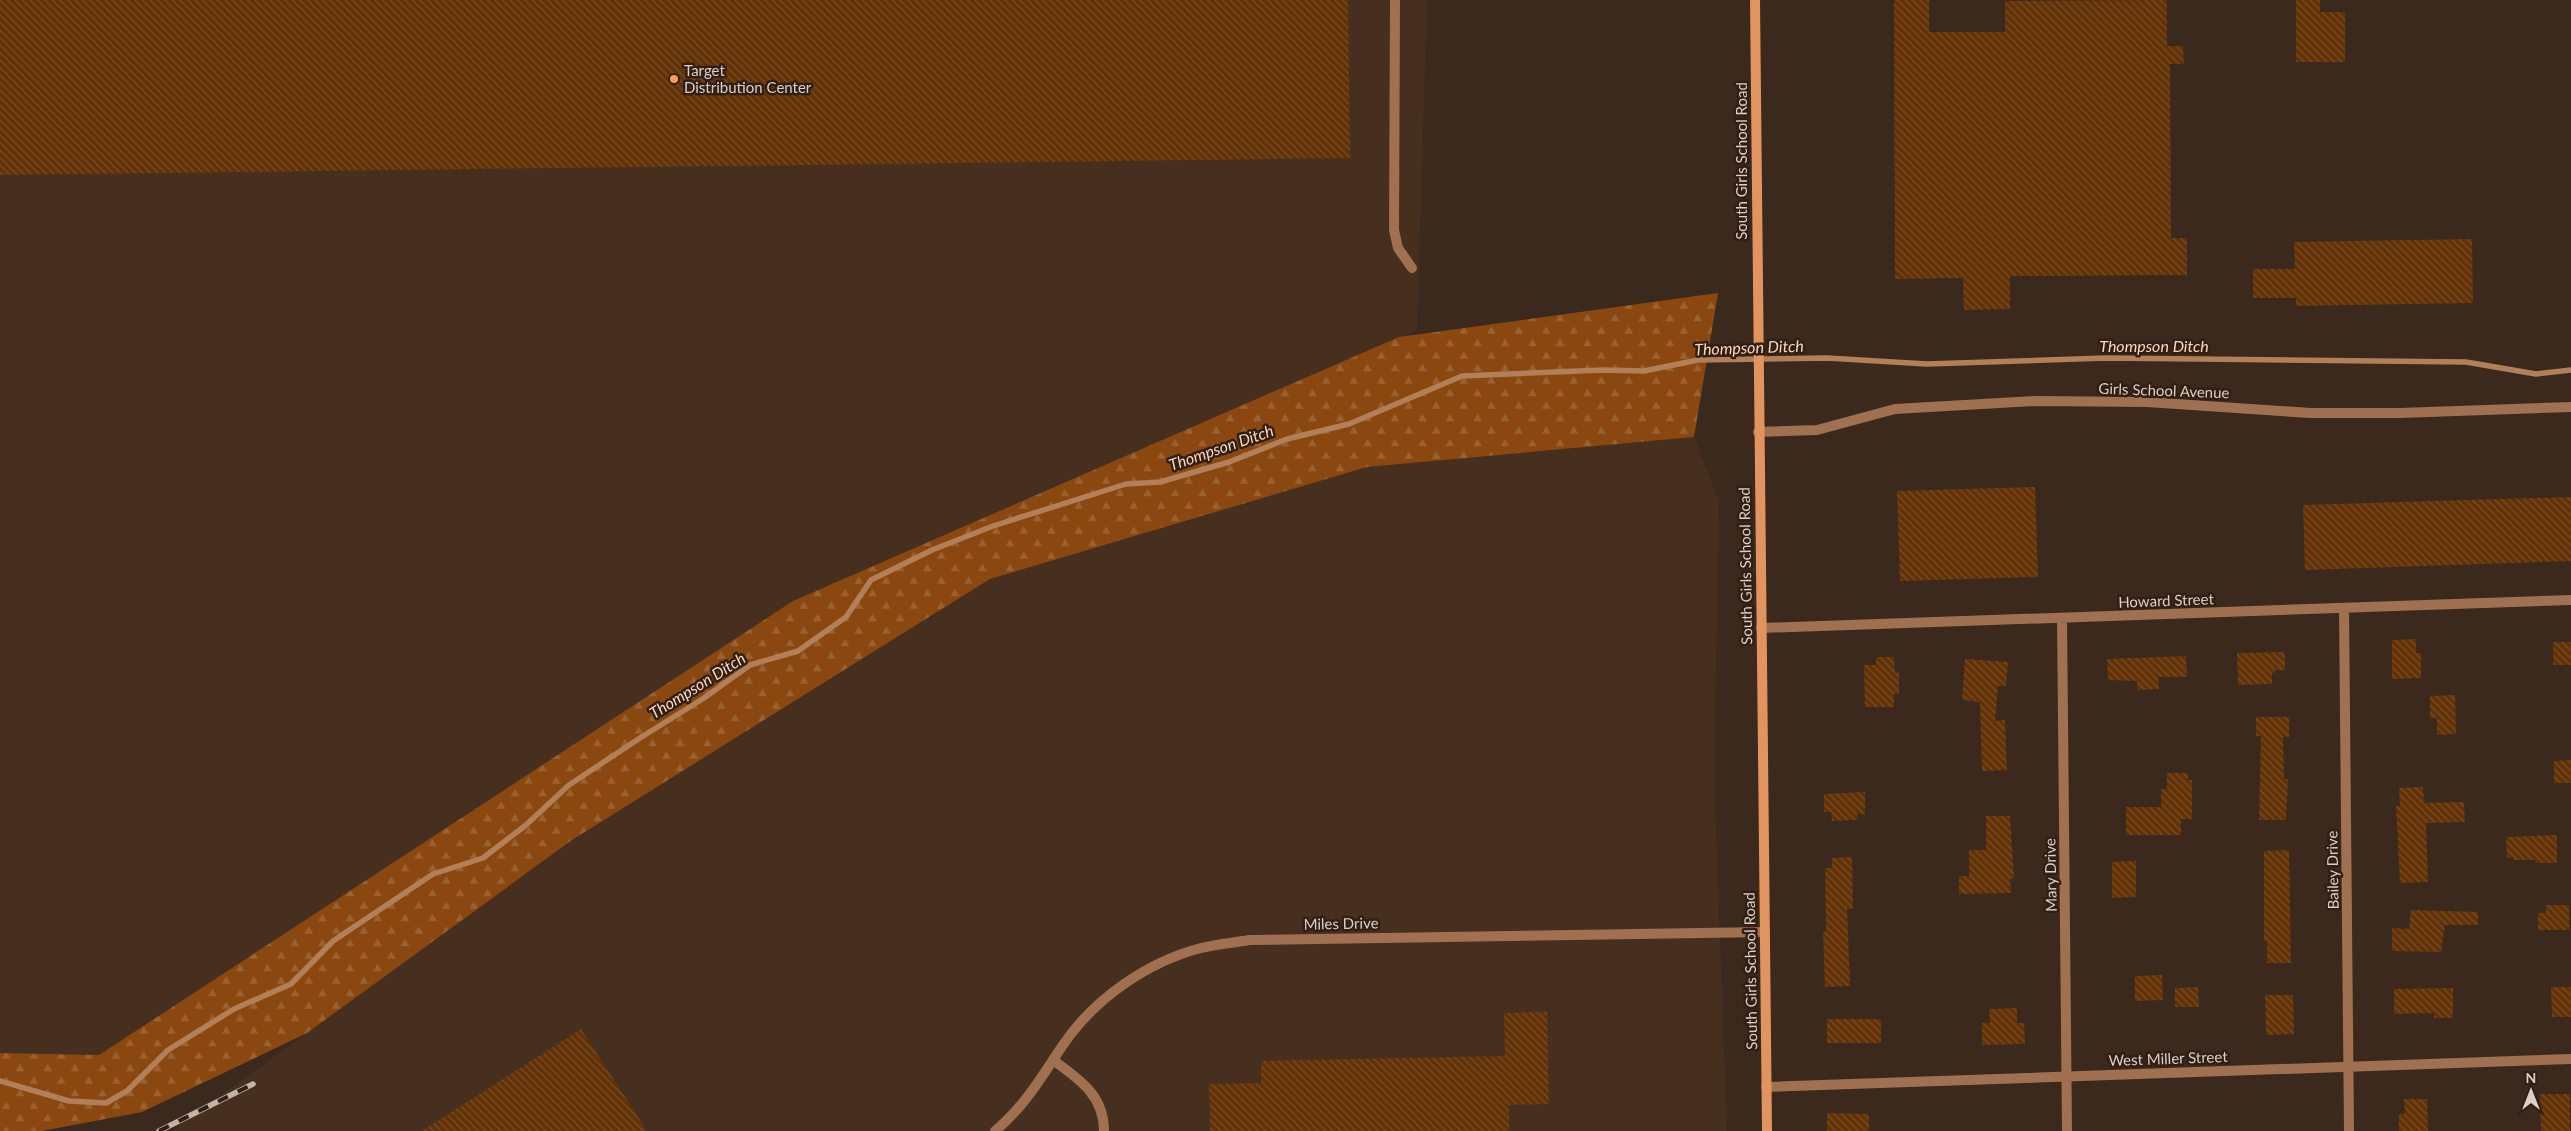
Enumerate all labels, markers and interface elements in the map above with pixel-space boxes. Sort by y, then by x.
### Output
place label: Target Distribution Center [684,61,812,96]
marker: Target Distribution Center [668,73,680,85]
street label: South Girls School Road [1732,82,1750,240]
water label: Thompson Ditch [1694,336,1804,358]
water label: Thompson Ditch [2099,336,2209,355]
street label: Girls School Avenue [2098,379,2230,401]
water label: Thompson Ditch [1166,420,1276,474]
street label: South Girls School Road [1735,487,1755,645]
street label: Howard Street [2118,589,2215,611]
water label: Thompson Ditch [646,648,748,722]
street label: Bailey Drive [2322,830,2342,910]
street label: Mary Drive [2040,838,2060,912]
street label: South Girls School Road [1740,892,1760,1050]
street label: Miles Drive [1303,913,1379,933]
street label: West Miller Street [2108,1047,2229,1069]
north arrow [2506,1066,2556,1116]
text: N [2526,1069,2536,1086]

